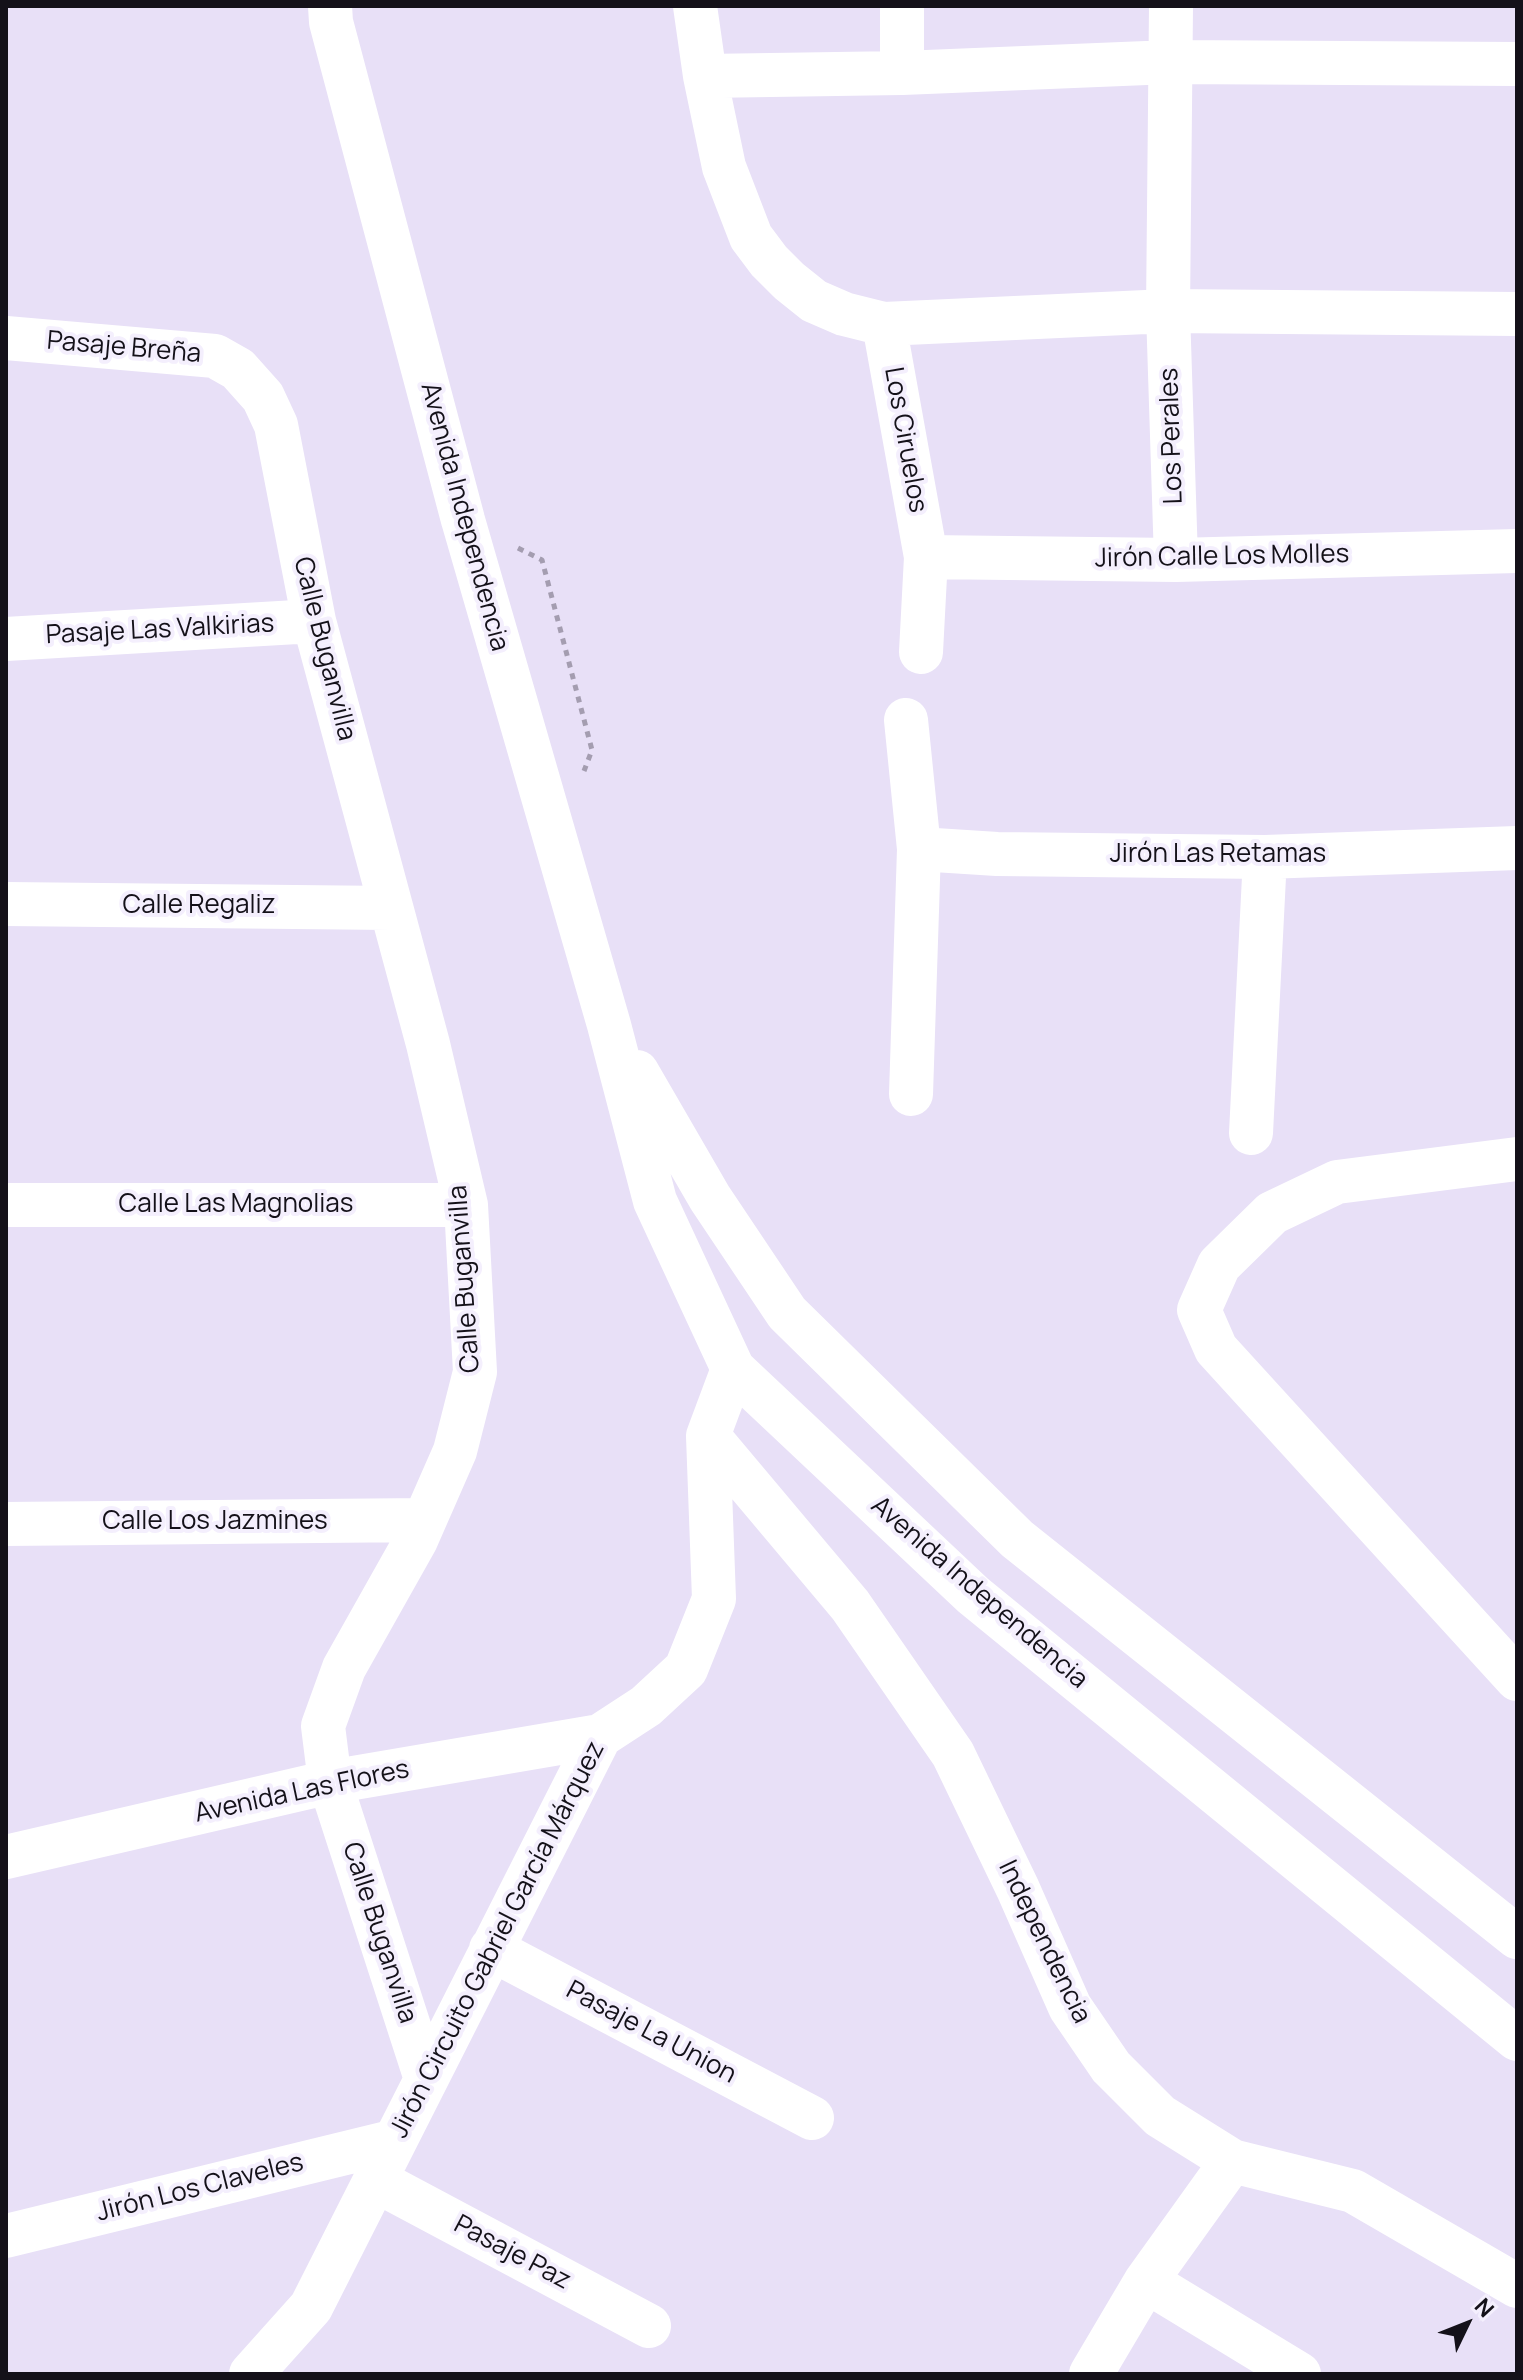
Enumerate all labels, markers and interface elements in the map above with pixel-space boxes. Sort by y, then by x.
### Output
street label: Pasaje Breña [46,326,202,370]
street label: Los Ciruelos [877,365,933,515]
street label: Los Perales [1154,367,1190,505]
street label: Avenida Independencia [413,379,515,655]
street label: Jirón Calle Los Molles [1095,539,1349,575]
street label: Calle Buganvilla [286,554,362,744]
street label: Pasaje Las Valkirias [45,608,275,652]
street label: Jirón Las Retamas [1110,839,1326,871]
street label: Calle Regaliz [123,890,275,922]
street label: Calle Buganvilla [443,1184,487,1374]
street label: Calle Las Magnolias [119,1189,353,1221]
street label: Avenida Independencia [864,1490,1094,1696]
street label: Calle Los Jazmines [102,1506,328,1538]
street label: Jirón Circuito Gabriel García Márquez [384,1737,612,2143]
street label: Avenida Las Flores [192,1754,412,1830]
street label: Calle Buganvilla [335,1839,423,2027]
street label: Independencia [991,1855,1097,2029]
street label: Pasaje La Union [561,1975,741,2091]
street label: Jirón Los Claveles [93,2147,307,2229]
street label: Pasaje Paz [448,2209,576,2297]
north arrow [1427,2284,1507,2364]
text: N [1468,2292,1501,2324]

